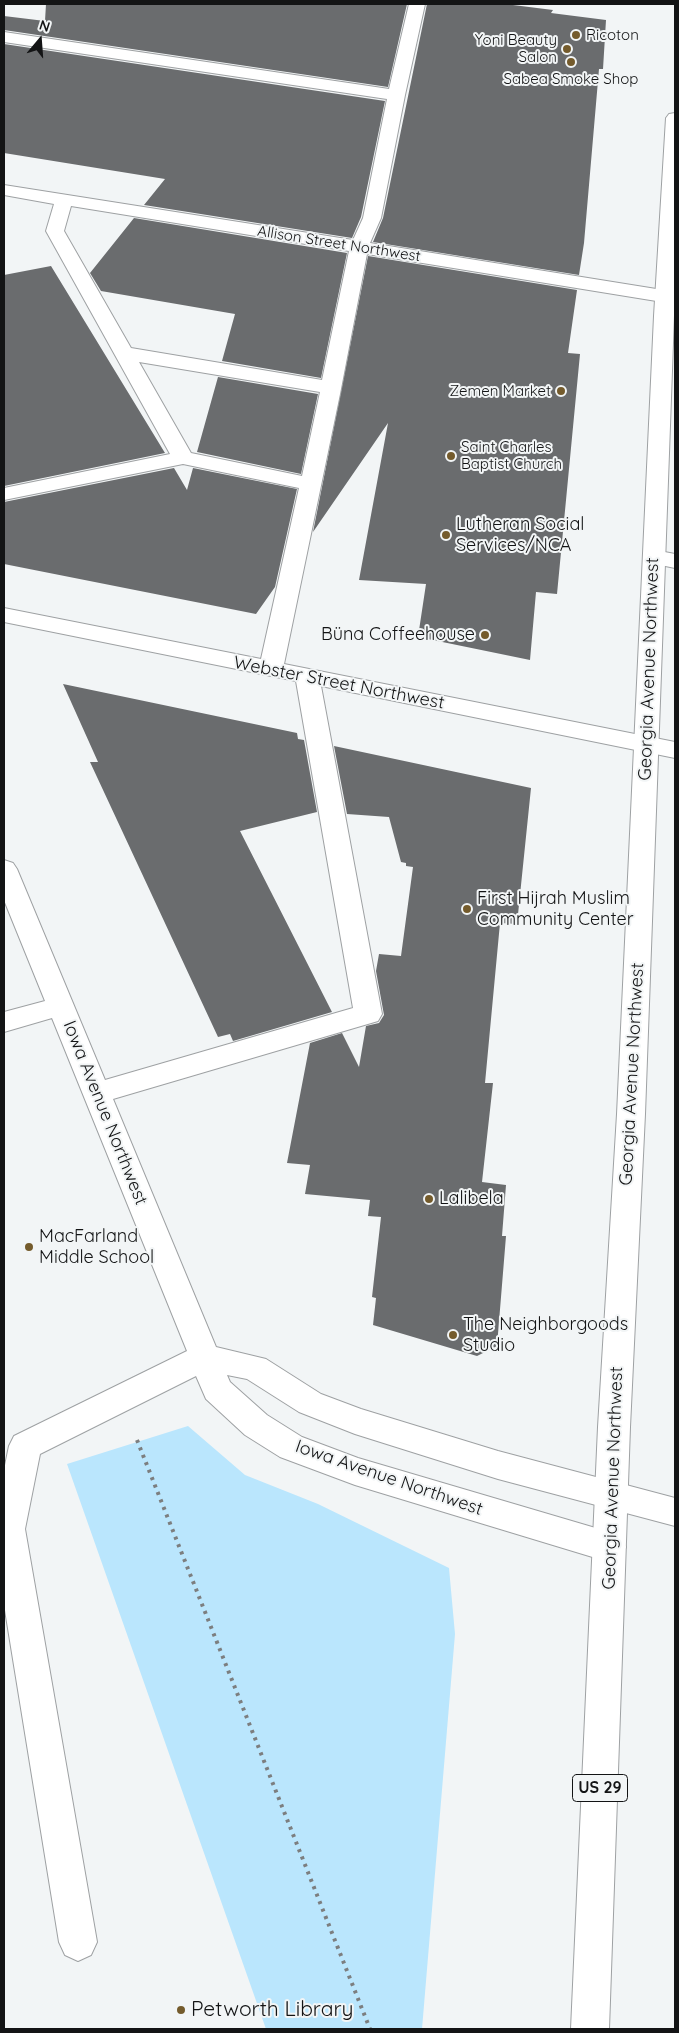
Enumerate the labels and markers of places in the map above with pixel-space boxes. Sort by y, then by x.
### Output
place label: Ricoton [586,26,639,44]
marker: Ricoton [570,29,582,41]
place label: Yoni Beauty Salon [475,31,557,66]
marker: Yoni Beauty Salon [561,43,573,55]
marker: Sabea Smoke Shop [565,56,577,68]
place label: Sabea Smoke Shop [504,70,638,88]
place label: Zemen Market [449,382,551,400]
marker: Zemen Market [555,385,567,397]
place label: Saint Charles Baptist Church [461,438,562,473]
marker: Saint Charles Baptist Church [445,450,457,462]
place label: Lutheran Social Services/NCA [456,514,584,556]
marker: Lutheran Social Services/NCA [440,529,452,541]
place label: Büna Coffeehouse [321,624,475,646]
marker: Büna Coffeehouse [479,629,491,641]
place label: First Hijrah Muslim Community Center [477,888,634,931]
marker: First Hijrah Muslim Community Center [461,903,473,915]
place label: Lalibela [439,1188,504,1210]
marker: Lalibela [423,1193,435,1205]
place label: MacFarland Middle School [39,1226,154,1268]
marker: MacFarland Middle School [23,1241,35,1253]
place label: The Neighborgoods Studio [463,1314,628,1356]
marker: The Neighborgoods Studio [447,1329,459,1341]
place label: Petworth Library [191,1997,353,2023]
marker: Petworth Library [175,2004,187,2016]

